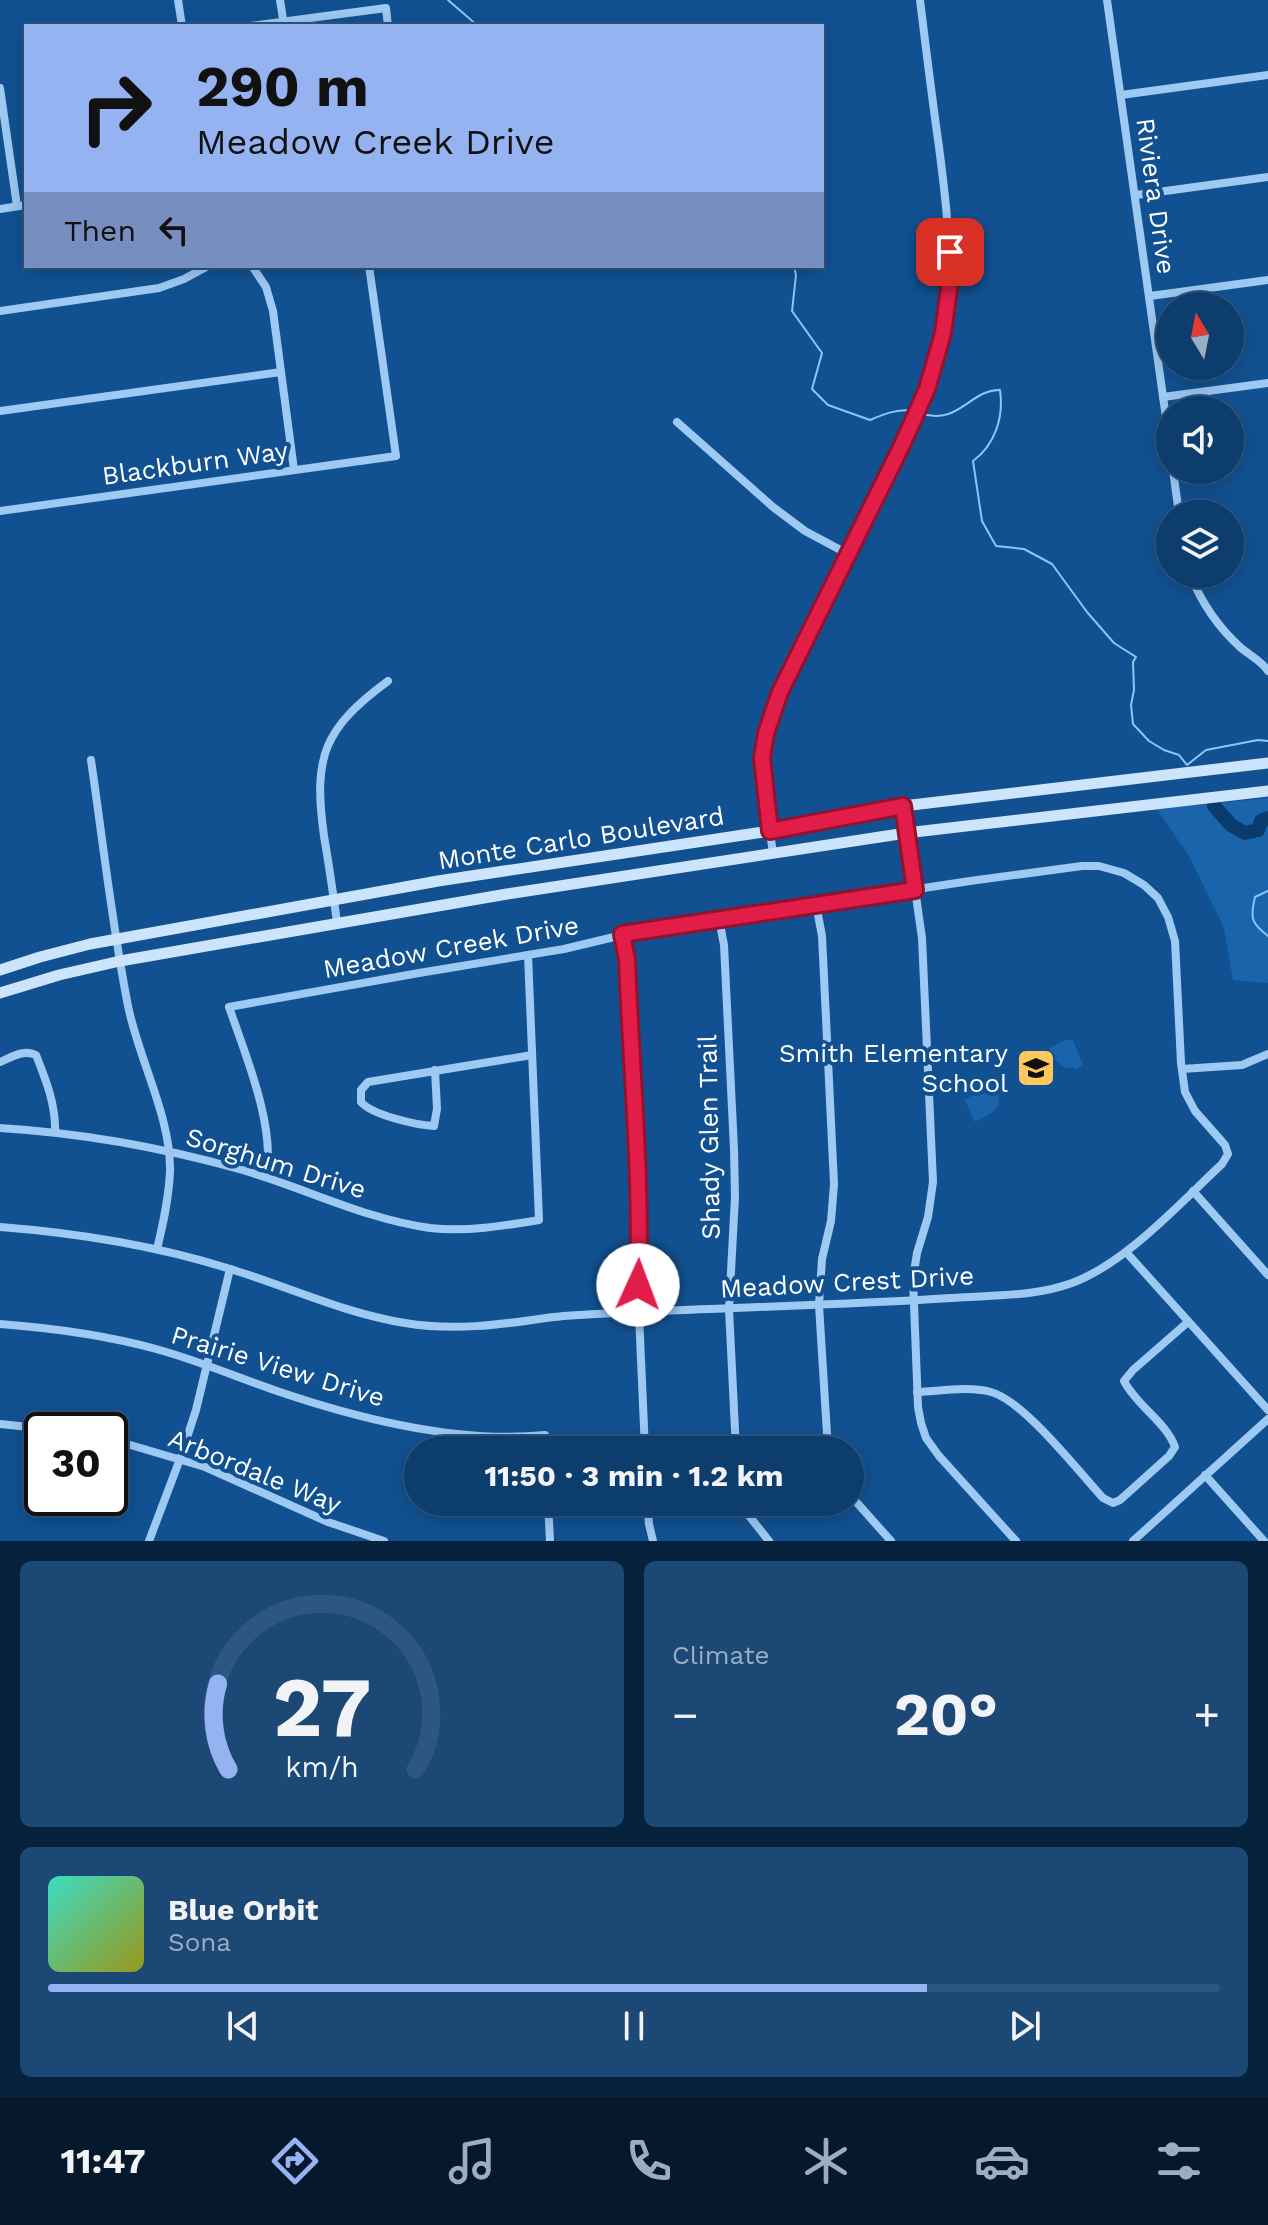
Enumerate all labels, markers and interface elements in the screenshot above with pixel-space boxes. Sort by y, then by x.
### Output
text: 290 m [196,54,369,120]
icon: right [64,56,168,160]
street label: Riviera Drive [1130,116,1182,276]
text: Meadow Creek Drive [196,121,555,163]
icon: left [152,208,196,252]
text: Then [64,213,136,248]
pin [916,218,984,286]
icon: arrive [928,230,972,274]
north arrow [1156,292,1244,380]
map controls [1156,292,1244,588]
button: sound [1156,396,1244,484]
street label: Blackburn Way [100,435,291,491]
button: layers [1156,500,1244,588]
street label: Monte Carlo Boulevard [436,801,726,875]
street label: Meadow Creek Drive [321,910,581,984]
street label: Shady Glen Trail [692,1034,726,1240]
place label: Smith Elementary School [779,1038,1009,1098]
school or university icon: Smith Elementary School [1015,1047,1057,1089]
street label: Sorghum Drive [182,1121,370,1205]
position arrow [596,1243,680,1327]
street label: Meadow Crest Drive [719,1260,975,1304]
street label: Prairie View Drive [168,1319,388,1413]
speed limit sign: 30 [24,1412,128,1516]
street label: Arbordale Way [164,1423,346,1519]
text: 11:50 · 3 min · 1.2 km [484,1458,784,1493]
text: Climate [672,1640,770,1670]
text: 27 [273,1659,371,1756]
text: 20° [894,1679,998,1750]
text: − [672,1689,699,1741]
text: + [1193,1689,1220,1741]
text: km/h [285,1750,359,1784]
text: Blue Orbit [168,1892,318,1927]
text: Sona [168,1927,231,1957]
icon: previous [221,2004,265,2048]
icon: pause [612,2004,656,2048]
icon: next [1003,2004,1047,2048]
icon: directions [267,2133,323,2189]
icon: music [444,2133,500,2189]
icon: phone [621,2133,677,2189]
icon: climate [798,2133,854,2189]
icon: car [974,2133,1030,2189]
icon: filters [1151,2133,1207,2189]
text: 11:47 [60,2140,146,2182]

